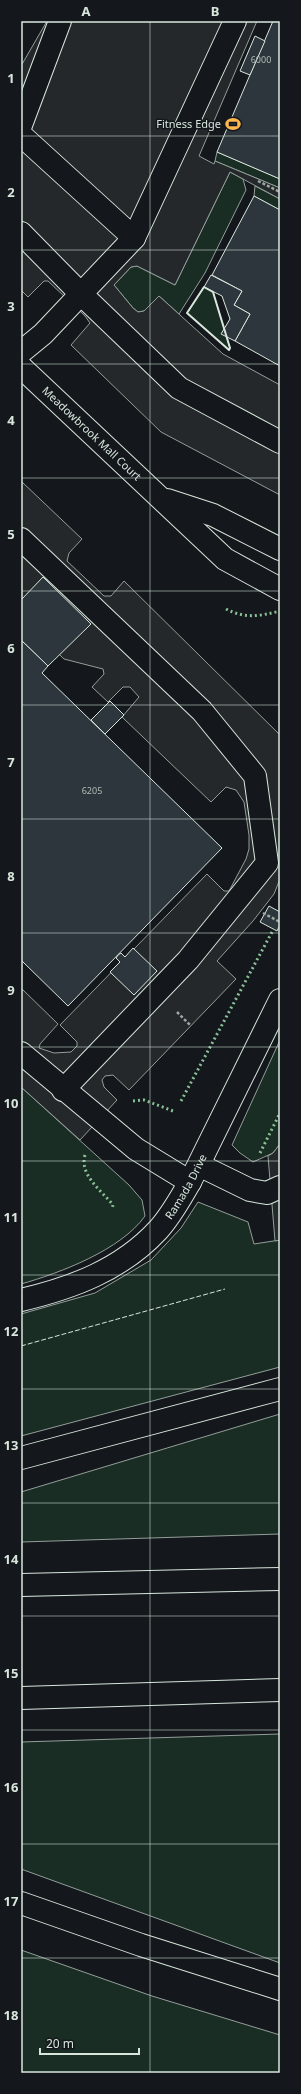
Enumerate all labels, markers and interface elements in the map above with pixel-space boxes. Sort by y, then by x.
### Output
text: A [82,2,91,20]
text: B [211,2,219,20]
house number: 6000 [251,53,271,66]
text: 1 [7,69,15,87]
sports icon: Fitness Edge [224,115,242,133]
place label: Fitness Edge [156,116,221,131]
text: 2 [7,183,15,201]
text: 3 [7,297,15,315]
street label: Meadowbrook Mall Court [39,383,145,484]
text: 4 [7,411,15,429]
text: 5 [7,525,15,543]
text: 6 [7,639,15,657]
text: 7 [7,753,15,771]
house number: 6205 [82,784,102,797]
text: 8 [7,867,15,885]
text: 9 [7,981,15,999]
text: 10 [4,1094,18,1112]
street label: Ramada Drive [161,1151,210,1222]
text: 11 [4,1208,18,1226]
text: 12 [4,1322,18,1340]
text: 13 [4,1436,18,1454]
text: 14 [4,1550,19,1568]
text: 15 [4,1664,18,1682]
text: 16 [4,1778,18,1796]
text: 17 [4,1892,18,1910]
text: 18 [4,2006,18,2024]
scale bar [40,2030,139,2056]
text: 20 m [46,2035,74,2052]

